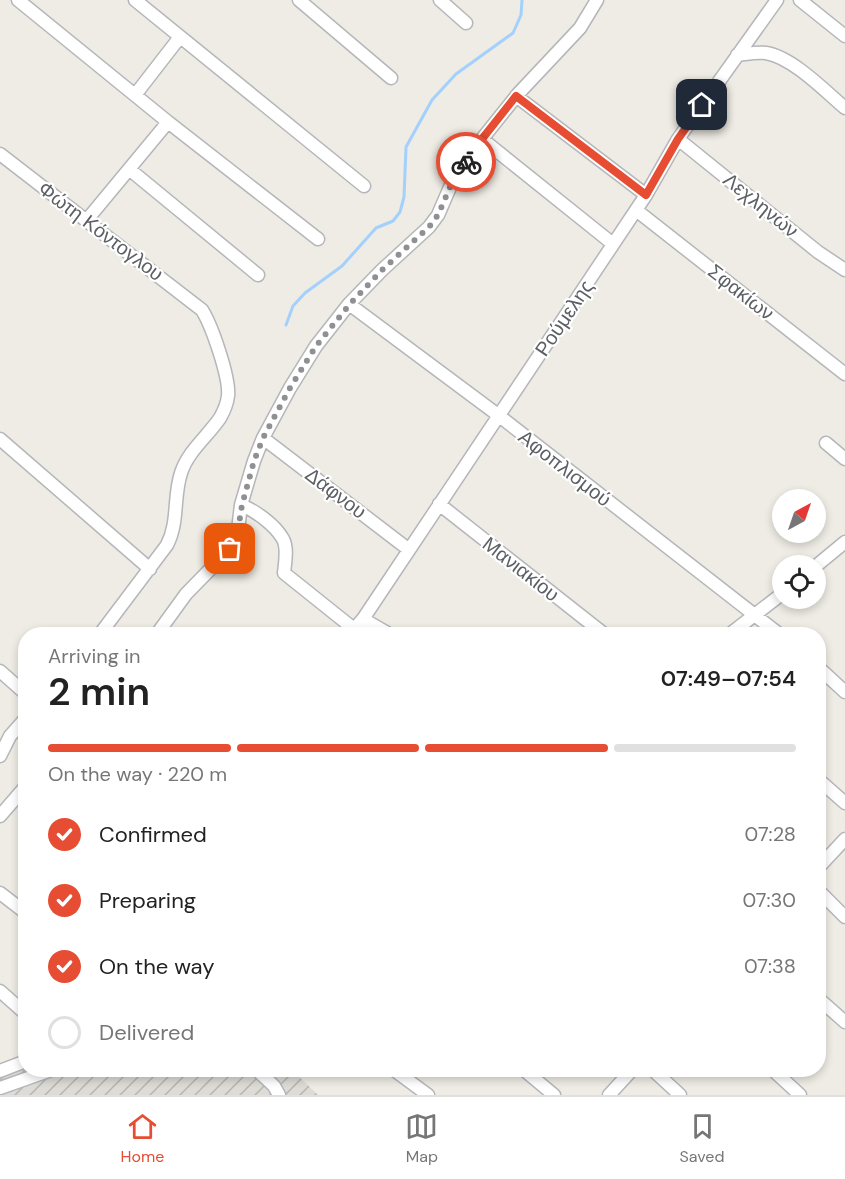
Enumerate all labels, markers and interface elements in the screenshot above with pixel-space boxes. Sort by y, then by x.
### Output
pin [676,79,727,130]
icon: home [685,88,718,121]
courier [436,132,496,192]
icon: bike [450,146,483,179]
street label: Λεχληνών [718,167,804,243]
street label: Φώτη Κόντογλου [33,175,169,287]
street label: Σφακίων [703,258,779,326]
street label: Ρούμελης [529,275,599,361]
street label: Αφοπλισμού [513,424,617,512]
street label: Δάφνου [300,462,372,524]
north arrow [772,489,826,543]
map controls [772,489,826,609]
pin [204,523,255,574]
street label: Μανιακίου [477,531,565,607]
icon: bag [213,532,246,565]
button: locate [772,555,826,609]
text: Arriving in [48,643,140,669]
text: 07:49–07:54 [661,664,796,693]
text: 2 min [48,666,150,717]
text: On the way · 220 m [48,761,227,787]
icon: check [48,818,81,851]
text: Confirmed [99,820,207,849]
text: 07:28 [745,821,796,847]
icon: check [48,884,81,917]
text: Preparing [99,886,196,915]
text: 07:30 [742,887,796,913]
icon: check [48,950,81,983]
text: On the way [99,952,214,981]
text: 07:38 [744,953,796,979]
text: Delivered [99,1018,194,1047]
tab: Home [121,1110,164,1167]
tab: Map [405,1110,438,1167]
tab: Saved [680,1110,724,1167]

